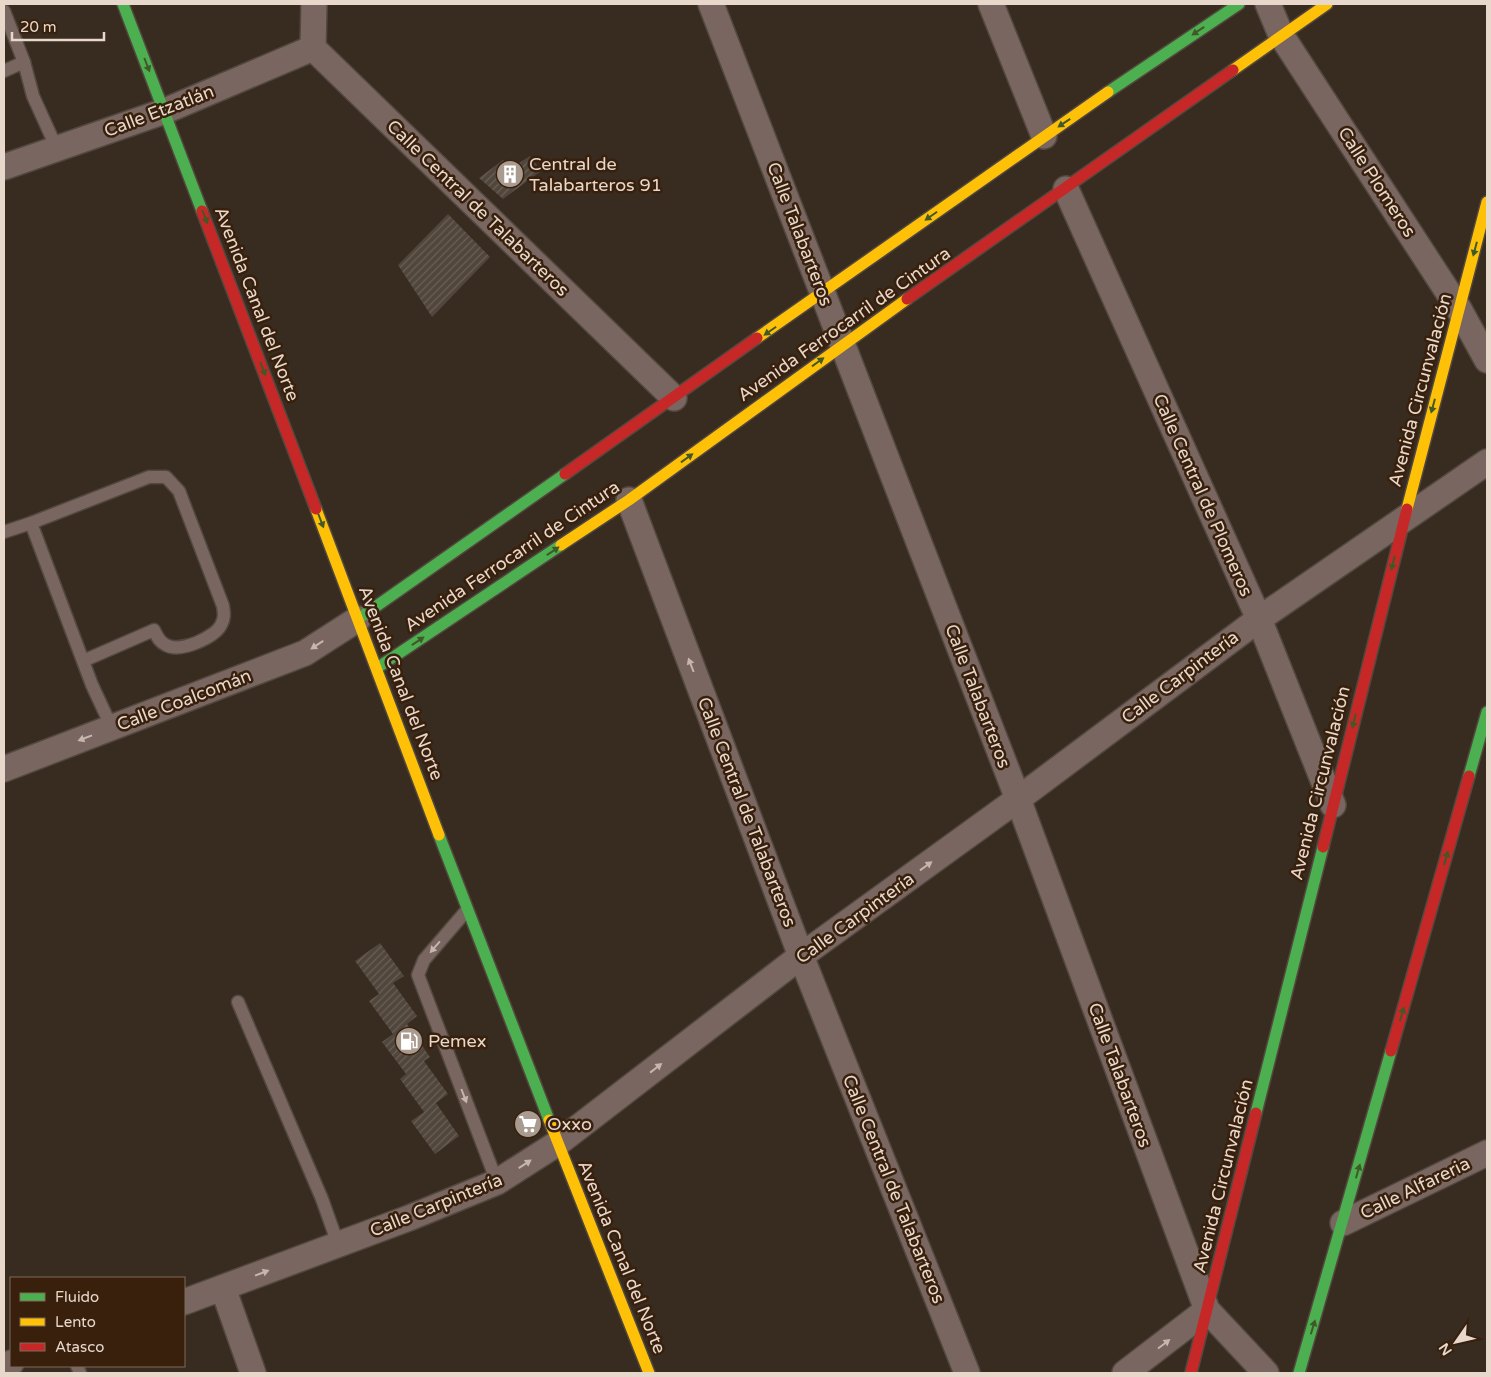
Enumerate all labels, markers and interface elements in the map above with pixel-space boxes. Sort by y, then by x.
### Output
scale bar [12,10,105,42]
text: 20 m [20,18,57,36]
one-way arrow [1192,26,1205,36]
one-way arrow [144,58,151,73]
street label: Calle Etzatlán [101,80,217,142]
street label: Calle Central de Talabarteros [382,115,574,301]
one-way arrow [1057,118,1071,127]
street label: Calle Plomeros [1333,123,1421,241]
place label: Central de Talabarteros 91 [529,153,662,196]
building icon: Central de Talabarteros 91 [495,159,525,189]
street label: Calle Talabarteros [762,159,838,309]
street label: Avenida Canal del Norte [210,204,304,404]
one-way arrow [202,210,210,224]
one-way arrow [924,211,938,221]
one-way arrow [1470,241,1478,256]
street label: Avenida Ferrocarril de Cintura [733,242,955,406]
street label: Avenida Circunvalación [1384,291,1456,489]
one-way arrow [763,326,777,336]
one-way arrow [811,357,824,368]
one-way arrow [259,362,267,377]
street label: Calle Central de Plomeros [1148,390,1258,600]
one-way arrow [1429,399,1437,414]
one-way arrow [680,453,693,463]
street label: Avenida Ferrocarril de Cintura [400,476,624,636]
one-way arrow [317,514,325,529]
one-way arrow [546,546,560,555]
one-way arrow [1389,556,1397,571]
street label: Avenida Canal del Norte [354,583,448,783]
street label: Calle Talabarteros [940,621,1016,771]
street label: Calle Carpintería [1117,626,1243,728]
one-way arrow [411,636,425,646]
one-way arrow [311,640,324,650]
one-way arrow [687,657,695,672]
street label: Calle Coalcomán [114,664,254,736]
street label: Avenida Circunvalación [1285,684,1355,882]
street label: Calle Central de Talabarteros [693,694,801,930]
one-way arrow [1350,714,1358,729]
one-way arrow [78,735,93,742]
one-way arrow [1443,850,1451,865]
one-way arrow [919,861,933,871]
street label: Calle Carpintería [791,868,919,968]
one-way arrow [429,941,440,954]
street label: Calle Talabarteros [1084,1000,1156,1150]
one-way arrow [1399,1007,1407,1022]
fuel station icon: Pemex [394,1026,424,1056]
place label: Pemex [428,1030,486,1052]
one-way arrow [649,1063,663,1073]
street label: Calle Central de Talabarteros [838,1071,950,1307]
street label: Avenida Circunvalación [1188,1077,1258,1275]
one-way arrow [460,1089,468,1103]
supermarket icon: Oxxo [513,1109,543,1139]
place label: Oxxo [547,1113,592,1135]
street label: Calle Alfareria [1357,1152,1473,1224]
street label: Avenida Canal del Norte [573,1157,671,1357]
one-way arrow [518,1160,532,1169]
one-way arrow [1354,1163,1362,1178]
street label: Calle Carpintería [367,1168,505,1242]
one-way arrow [255,1269,270,1277]
legend [10,1277,185,1367]
text: Fluido [55,1288,99,1306]
text: Lento [55,1313,96,1331]
north arrow [1431,1317,1481,1367]
one-way arrow [1309,1319,1317,1334]
text: Atasco [55,1338,104,1356]
one-way arrow [1157,1338,1170,1349]
text: N [1435,1340,1456,1358]

